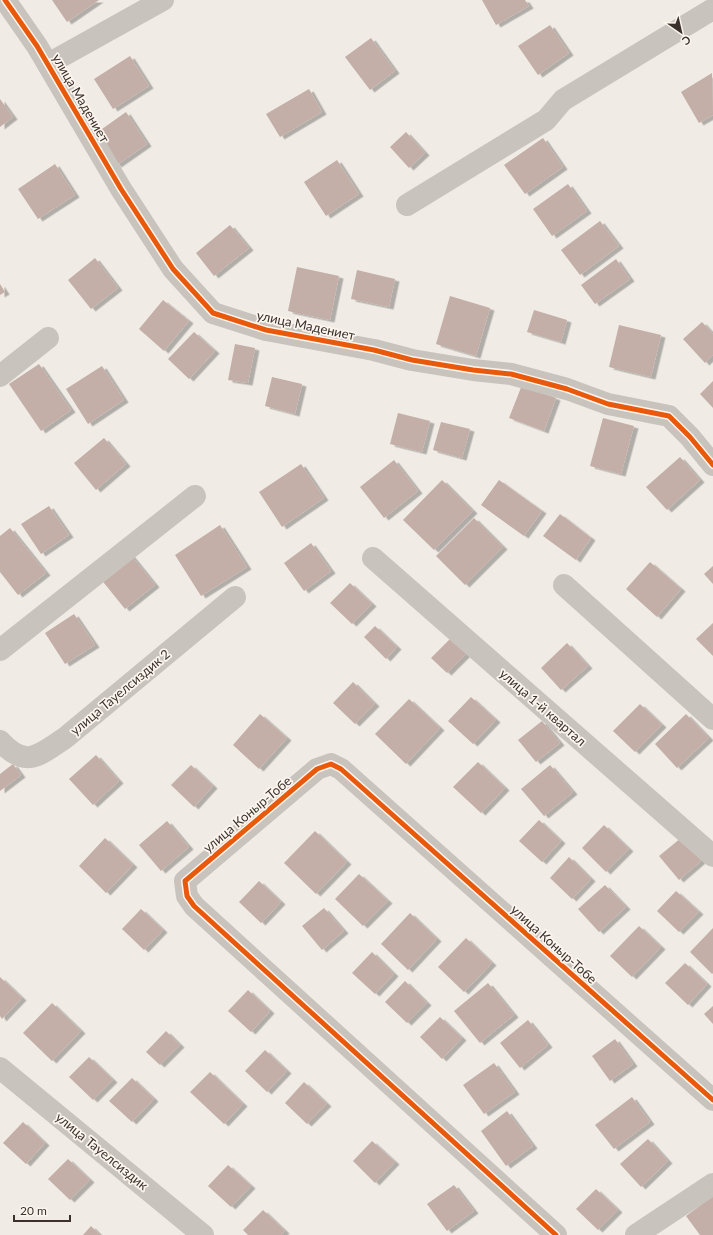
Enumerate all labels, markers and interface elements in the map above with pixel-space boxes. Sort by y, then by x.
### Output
north arrow [661,12,701,52]
text: С [680,33,694,49]
street label: улица Мадениет [49,51,113,146]
street label: улица Мадениет [255,307,357,343]
street label: улица Тауелсиздик 2 [67,646,173,738]
street label: улица 1-й квартал [496,665,590,749]
street label: улица Коныр-Тобе [200,772,295,856]
street label: улица Коныр-Тобе [508,901,600,987]
street label: улица Тауелсиздик [53,1109,152,1193]
scale bar [14,1197,70,1223]
text: 20 m [20,1203,47,1218]

